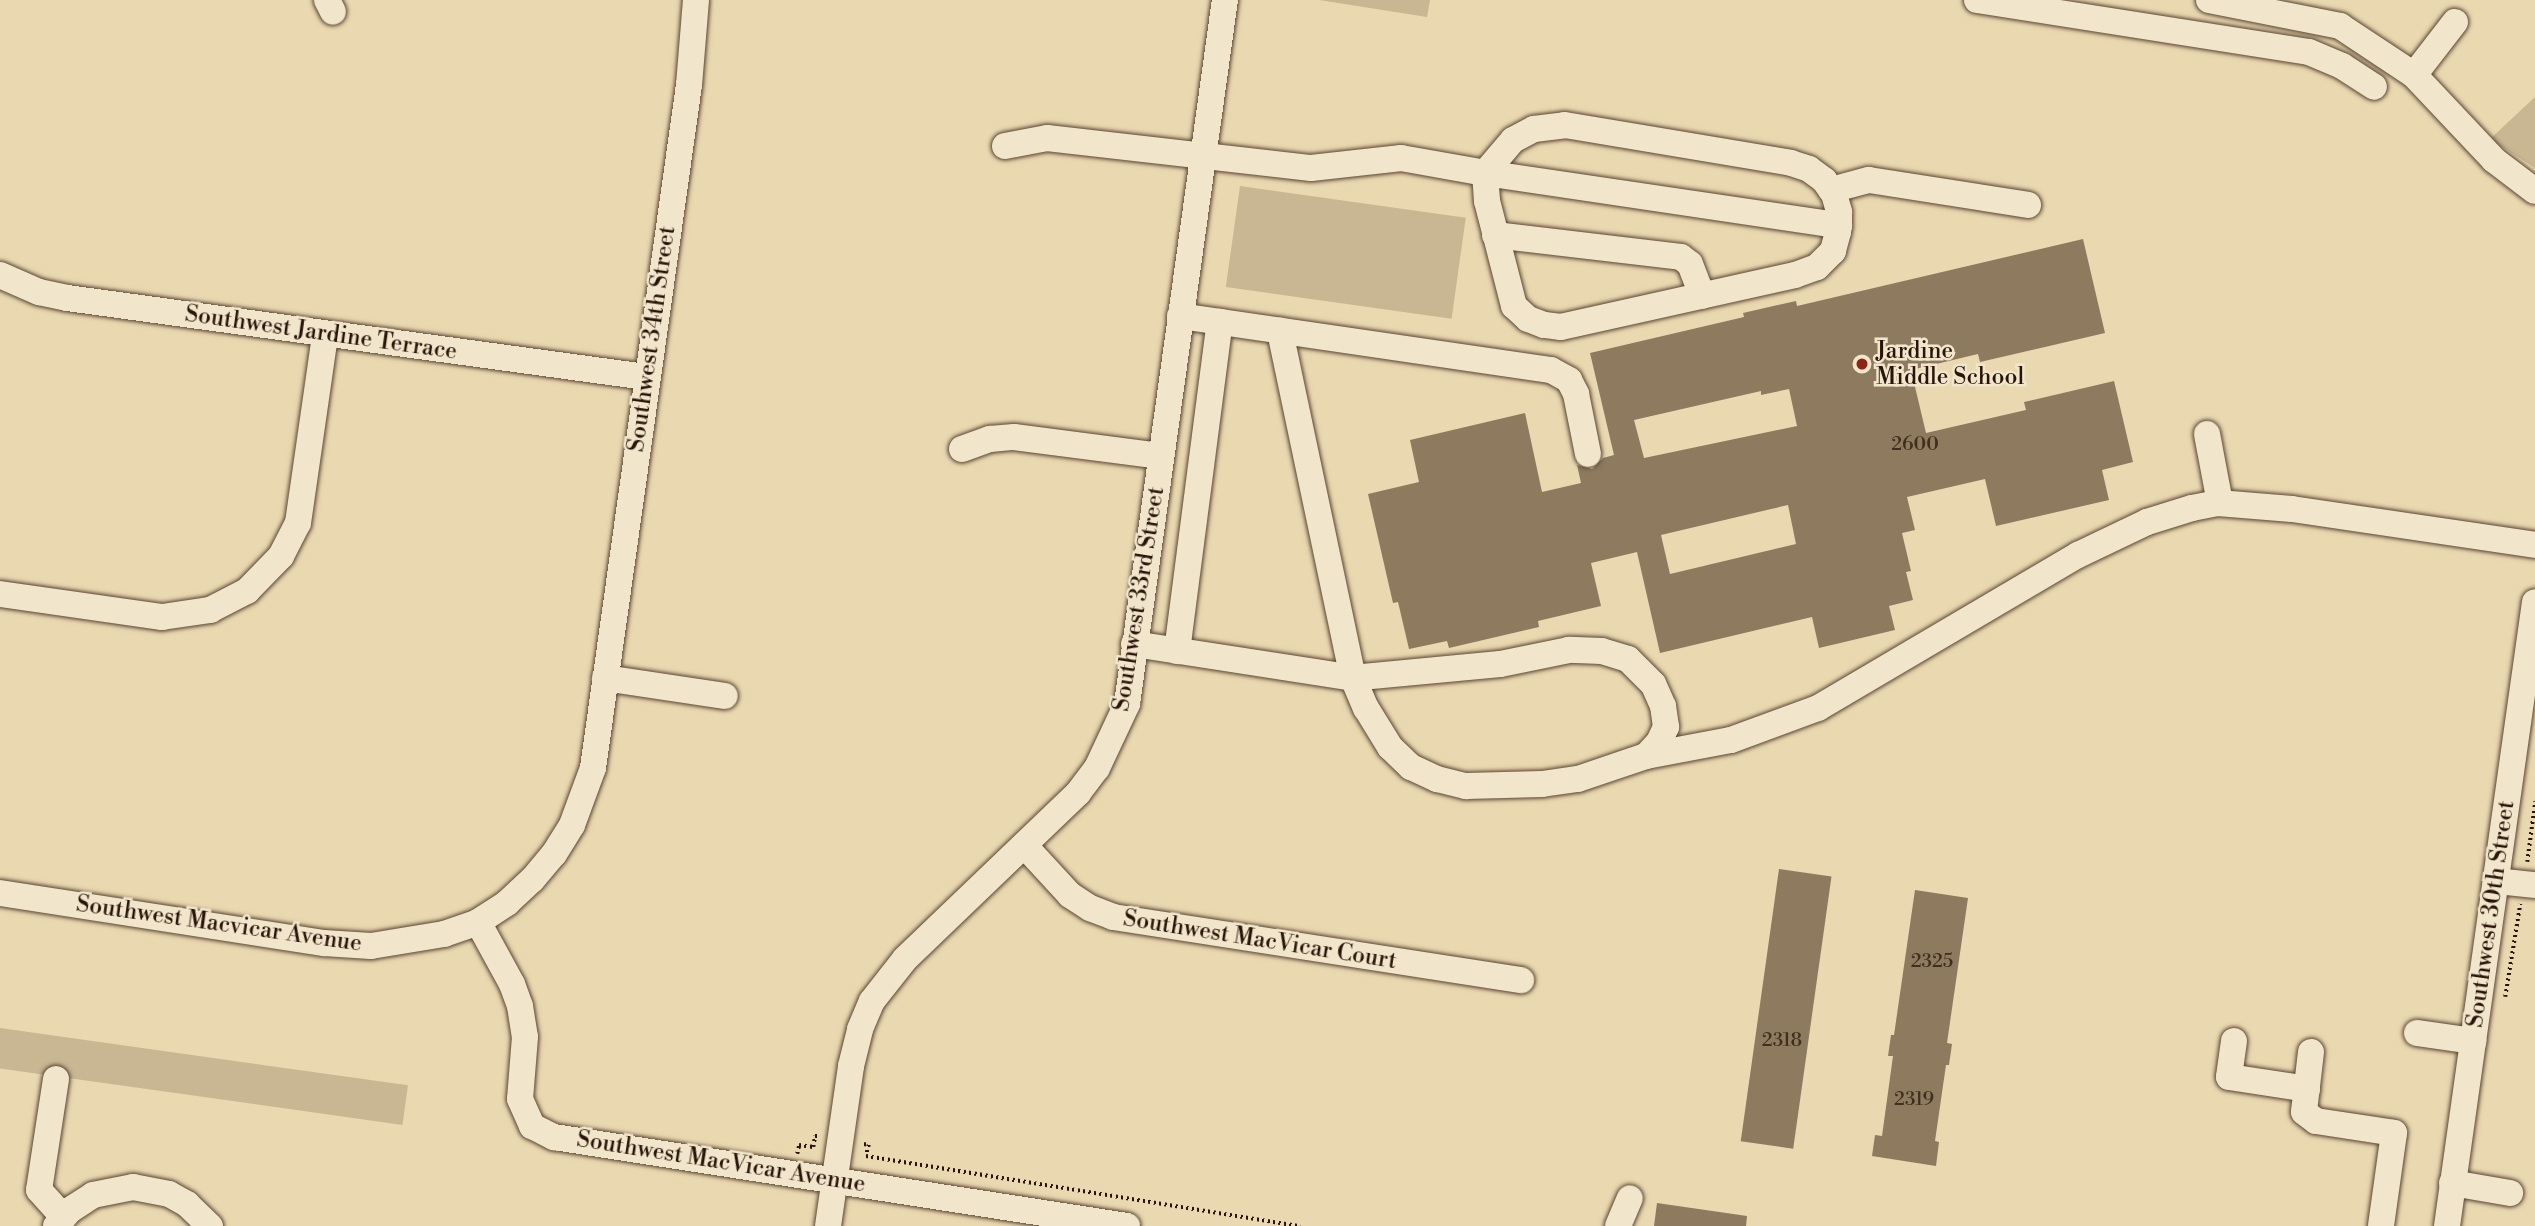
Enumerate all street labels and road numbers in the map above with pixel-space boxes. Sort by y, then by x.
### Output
street label: Southwest 34th Street [622,224,682,454]
street label: Southwest Jardine Terrace [183,300,459,366]
street label: Southwest 33rd Street [1108,485,1170,713]
street label: Southwest 30th Street [2461,799,2521,1029]
street label: Southwest Macvicar Avenue [74,890,364,958]
street label: Southwest MacVicar Court [1121,905,1399,975]
street label: Southwest MacVicar Avenue [575,1126,867,1198]

